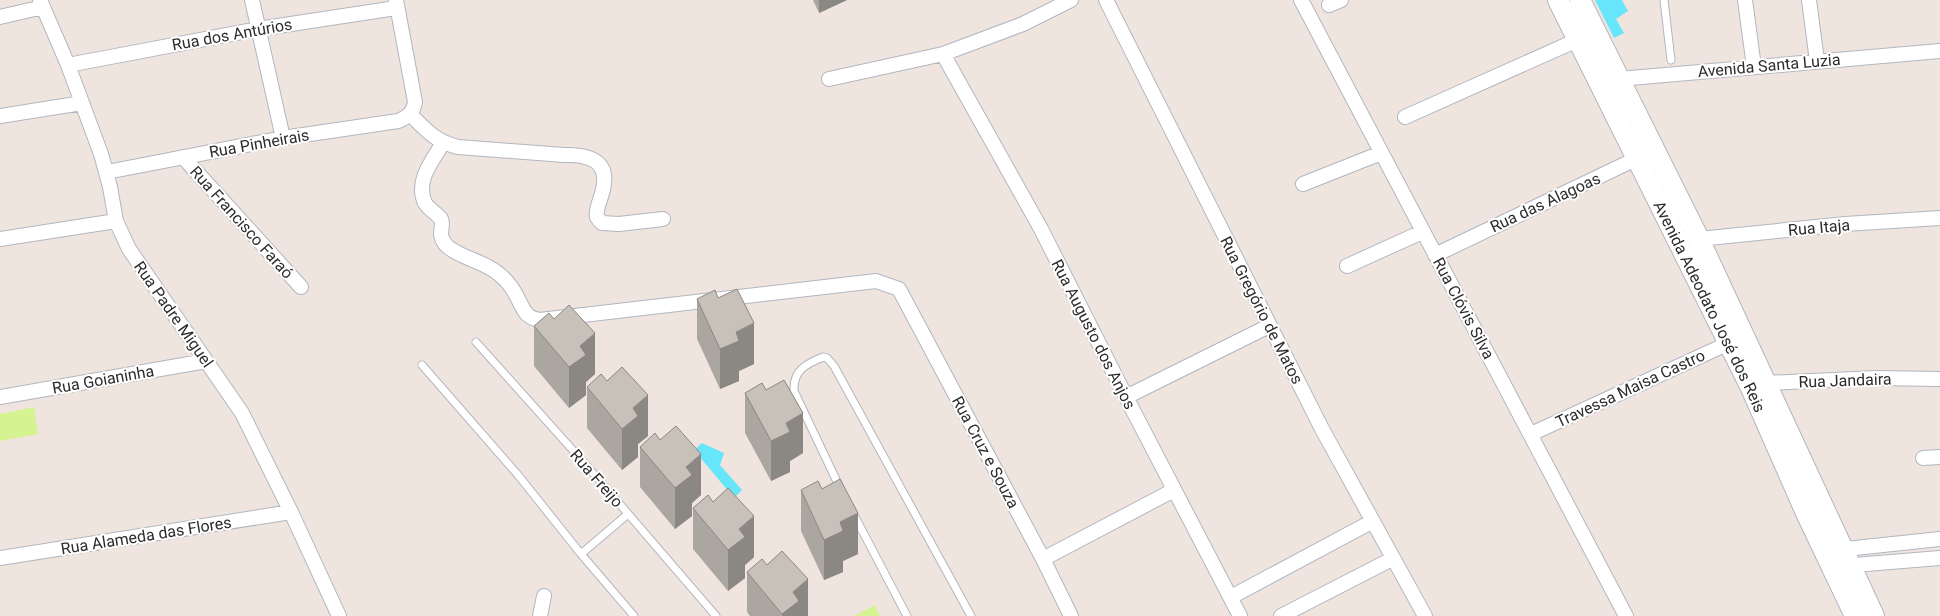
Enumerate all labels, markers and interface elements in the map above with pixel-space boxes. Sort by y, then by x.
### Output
street label: Rua dos Antúrios [170,15,294,54]
street label: Avenida Santa Luzia [1697,50,1841,81]
street label: Rua Pinheirais [208,125,311,162]
street label: Rua Francisco Faraó [186,162,297,283]
street label: Rua das Alagoas [1487,169,1603,236]
street label: Avenida Adeodato José dos Reis [1649,198,1769,415]
street label: Rua Itaja [1787,215,1851,240]
street label: Rua Gregório de Matos [1216,233,1307,387]
street label: Rua Clóvis Silva [1429,254,1498,362]
street label: Rua Augusto dos Anjos [1047,256,1140,412]
street label: Rua Padre Miguel [130,258,217,371]
street label: Travessa Maisa Castro [1553,346,1708,431]
street label: Rua Goianinha [51,361,155,398]
street label: Rua Jandaira [1798,369,1892,392]
street label: Rua Cruz e Souza [948,393,1023,512]
street label: Rua Freijo [566,445,627,511]
street label: Rua Alameda das Flores [59,513,233,558]

